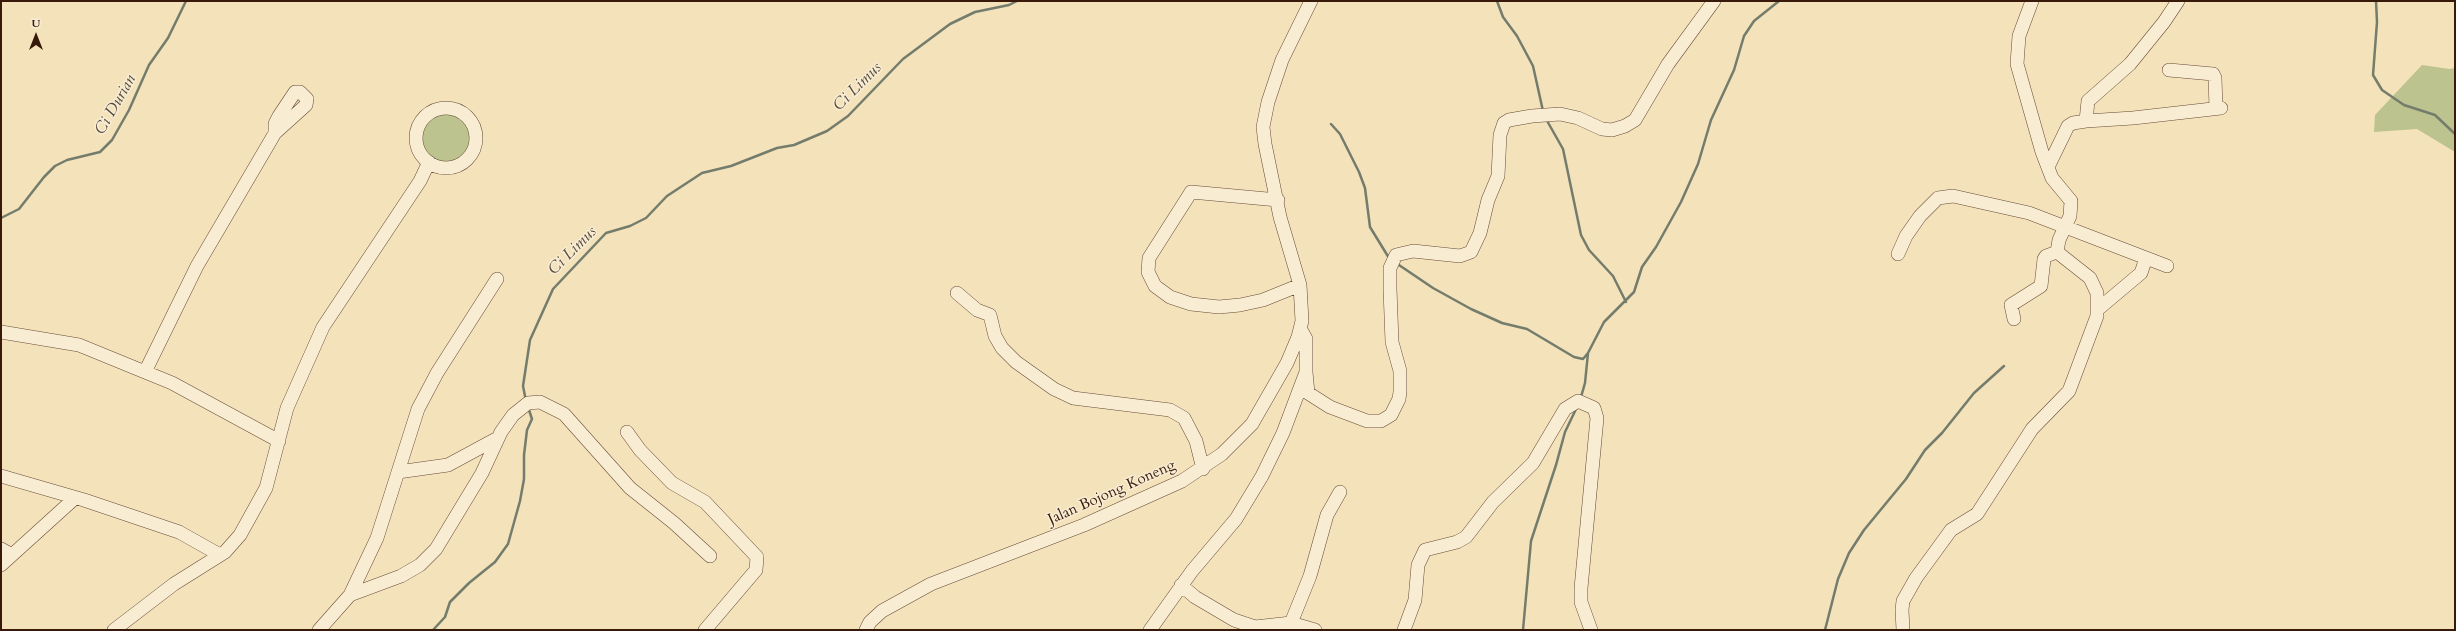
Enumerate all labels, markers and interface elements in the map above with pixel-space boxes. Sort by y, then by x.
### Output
north arrow [16,16,56,56]
text: U [32,16,40,31]
water label: Ci Limus [830,59,886,115]
water label: Ci Durian [91,72,141,138]
water label: Ci Limus [545,223,601,279]
street label: Jalan Bojong Koneng [1046,457,1178,529]

